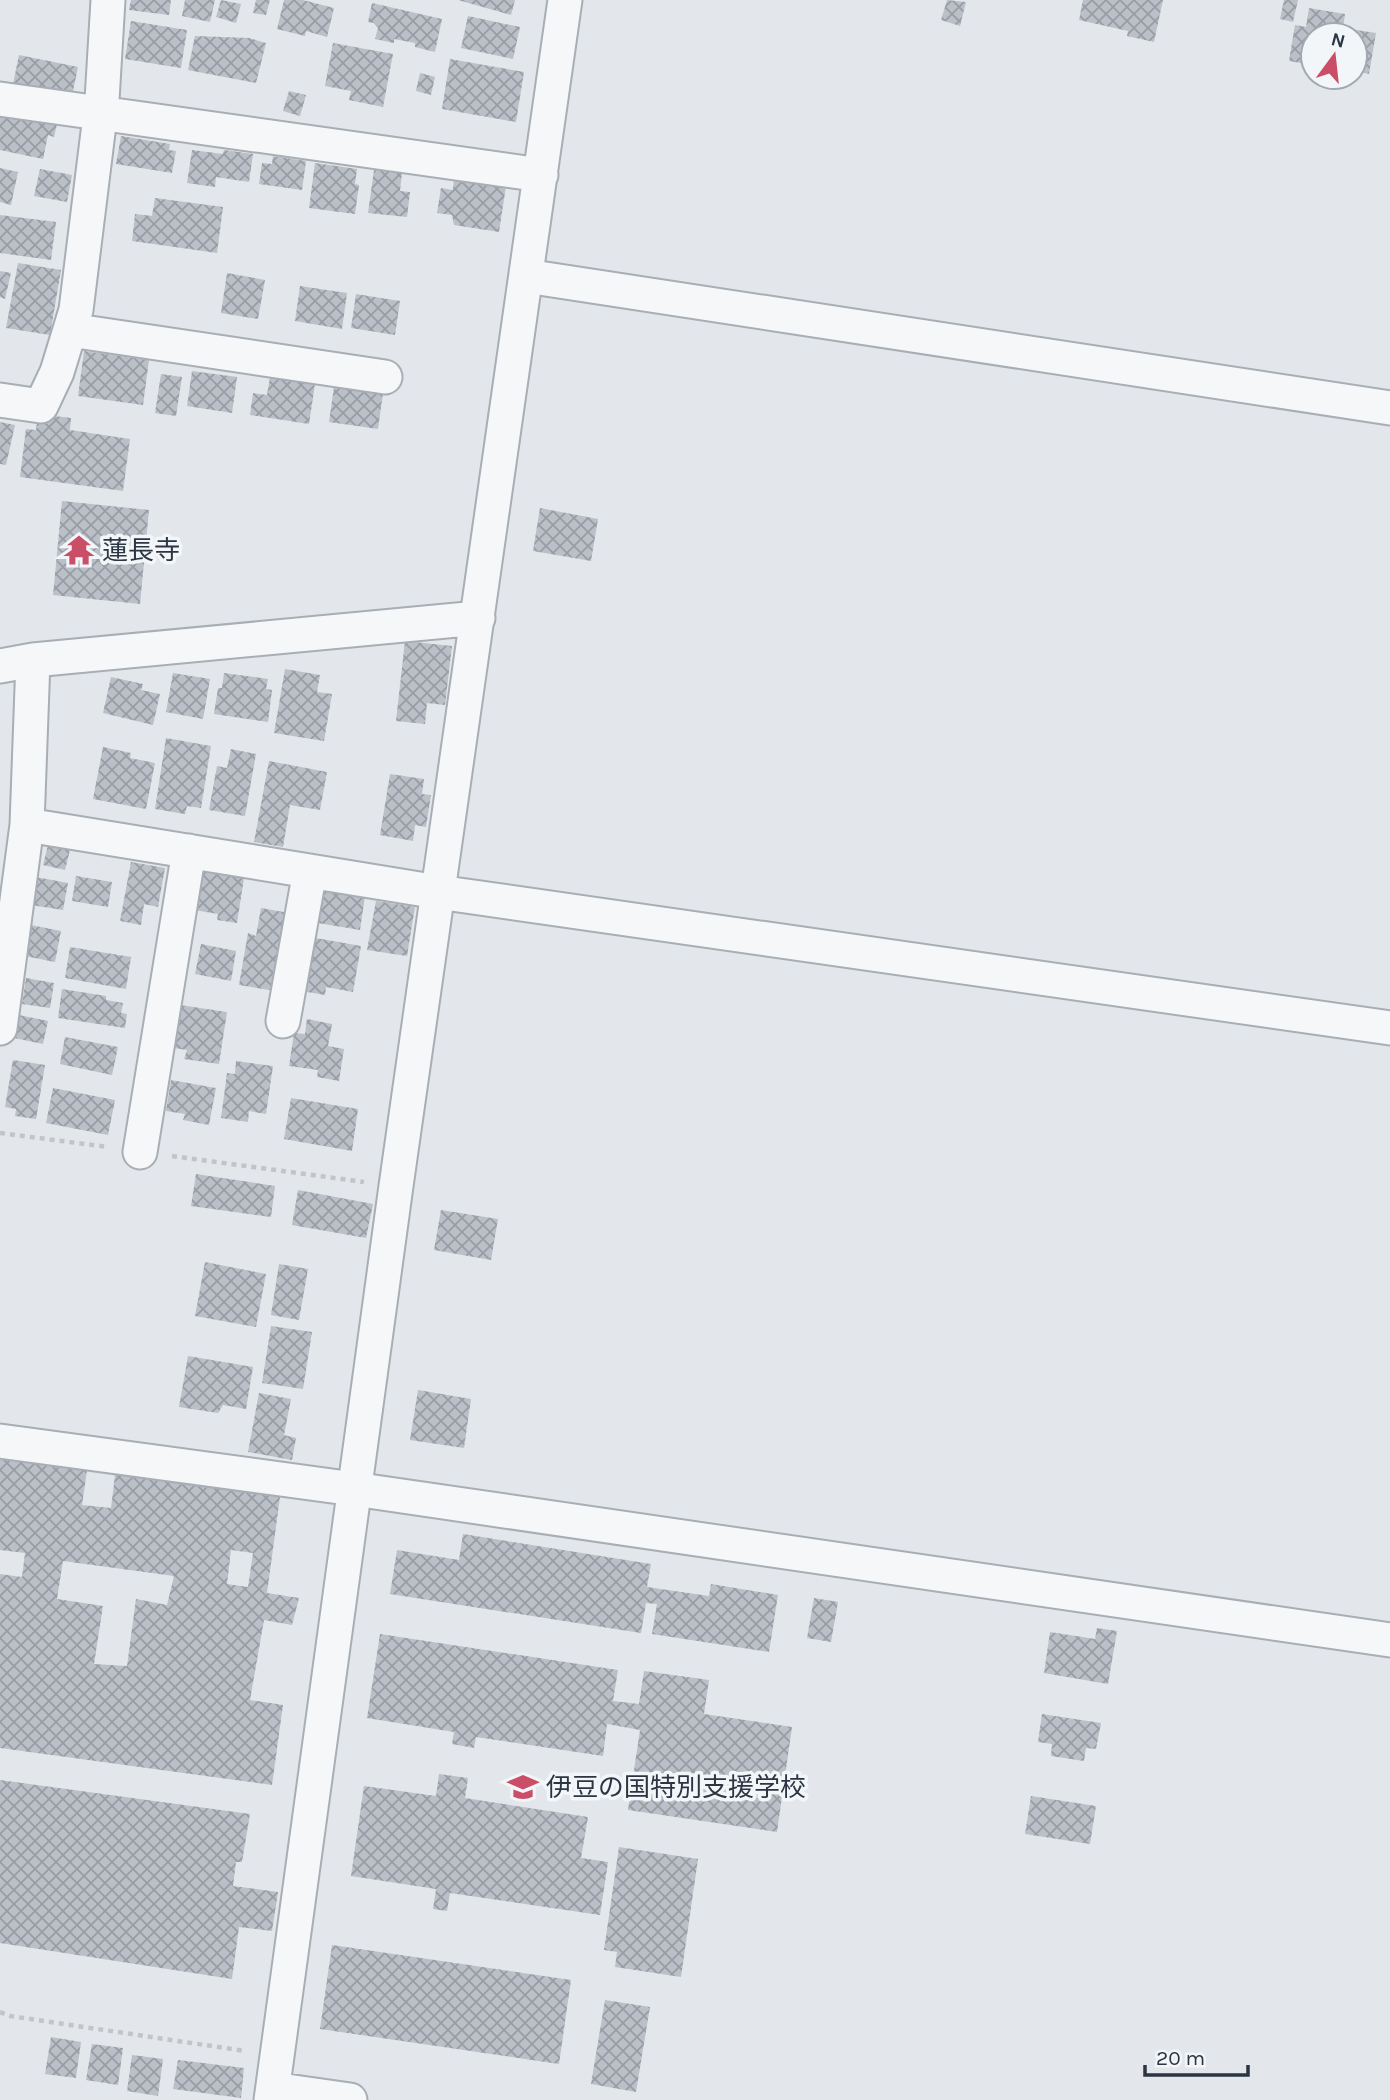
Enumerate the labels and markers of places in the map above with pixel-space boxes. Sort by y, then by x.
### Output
temple icon: 蓮長寺 [62,533,96,567]
place label: 蓮長寺 [102,535,180,566]
school or university icon: 伊豆の国特別支援学校 [506,1770,540,1804]
place label: 伊豆の国特別支援学校 [546,1772,806,1803]

